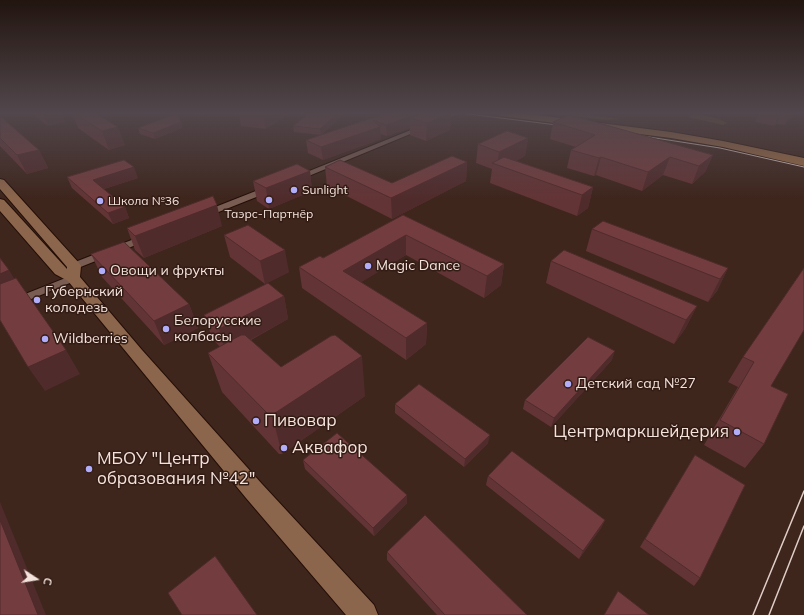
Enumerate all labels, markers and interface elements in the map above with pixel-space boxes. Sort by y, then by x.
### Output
place label: Sunlight [302,183,348,197]
marker: Sunlight [289,185,299,195]
place label: Школа №36 [108,194,179,208]
marker: Таэрс-Партнёр [264,195,274,205]
marker: Школа №36 [95,196,105,206]
place label: Таэрс-Партнёр [225,207,313,221]
place label: Magic Dance [376,258,460,274]
marker: Magic Dance [363,261,373,271]
place label: Овощи и фрукты [110,263,224,279]
marker: Овощи и фрукты [97,266,107,276]
place label: Губернский колодезь [45,284,123,316]
marker: Губернский колодезь [32,295,42,305]
place label: Белорусские колбасы [174,313,261,346]
marker: Белорусские колбасы [161,324,171,334]
place label: Wildberries [53,331,128,347]
marker: Wildberries [40,334,50,344]
place label: Детский сад №27 [576,376,696,392]
marker: Детский сад №27 [563,379,573,389]
place label: Пивовар [264,411,337,431]
marker: Пивовар [251,416,261,426]
place label: Центрмаркшейдерия [553,422,729,442]
marker: Центрмаркшейдерия [732,427,742,437]
place label: Аквафор [292,438,368,458]
marker: Аквафор [279,443,289,453]
place label: МБОУ "Центр образования №42" [97,449,255,489]
marker: МБОУ "Центр образования №42" [84,464,94,474]
north arrow [16,559,56,599]
text: С [40,576,55,587]

